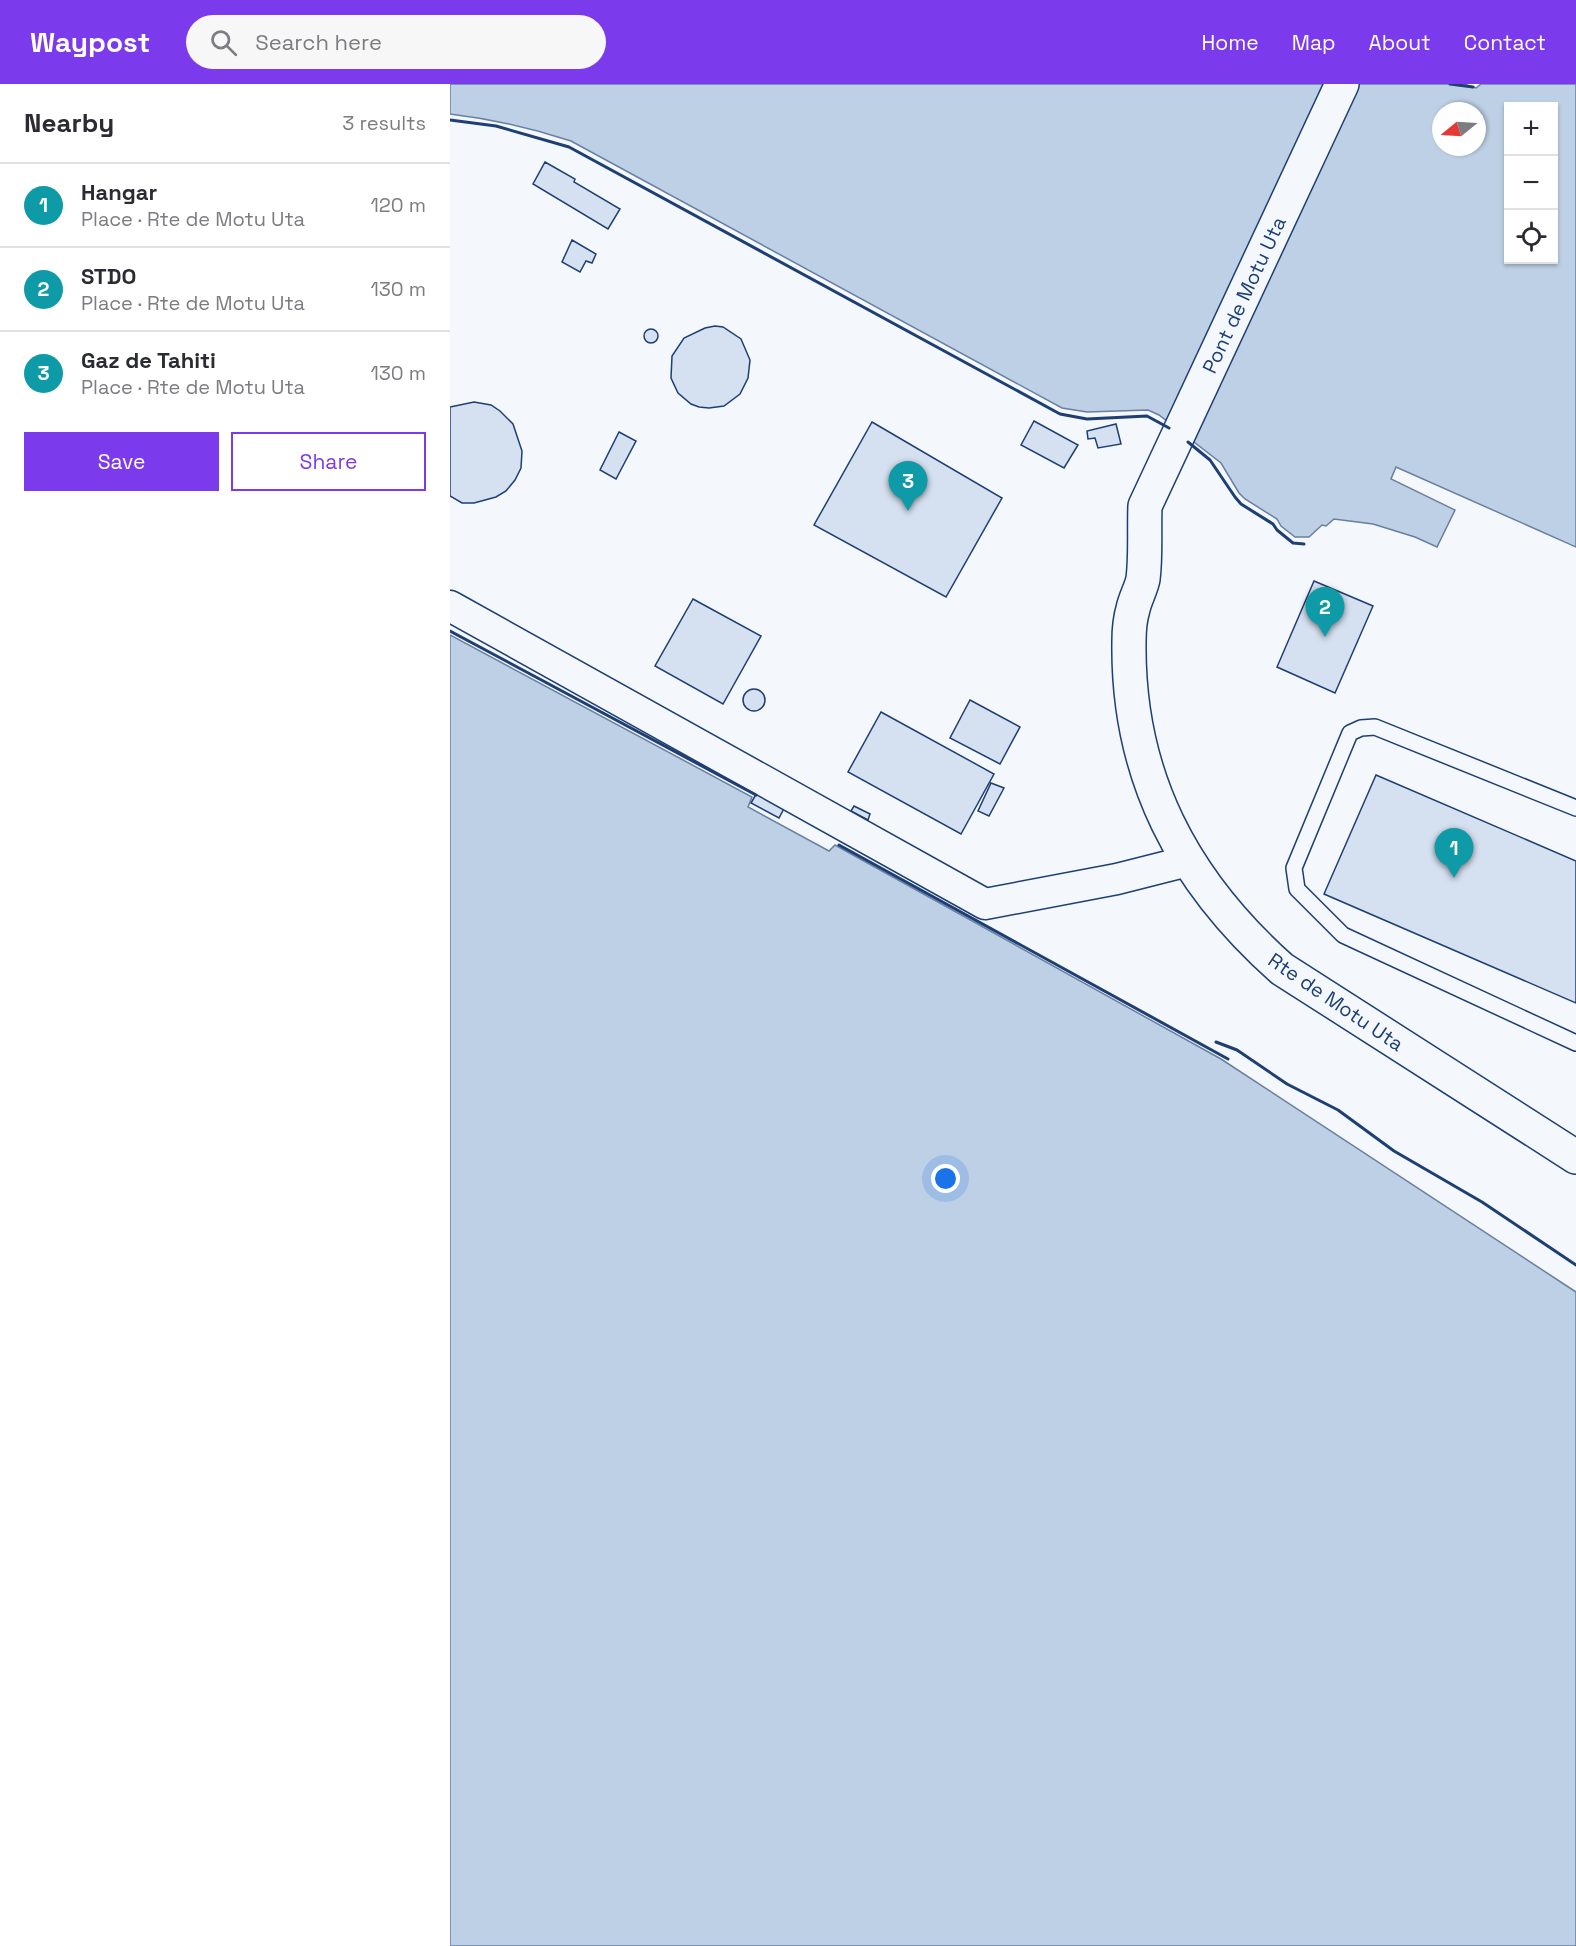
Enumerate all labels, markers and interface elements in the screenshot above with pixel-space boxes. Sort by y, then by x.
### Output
search box [186,15,606,69]
text: Waypost [30,24,150,60]
icon: search [207,26,240,59]
text: Search here [255,28,382,56]
text: Home [1201,29,1259,56]
text: Map [1292,29,1336,56]
text: About [1369,29,1431,56]
text: Contact [1464,29,1546,56]
north arrow [1432,102,1486,156]
map controls [1504,102,1558,264]
button: + [1504,102,1558,156]
text: Nearby [24,106,114,140]
text: 3 results [342,110,426,136]
button: − [1504,156,1558,210]
text: Hangar [81,178,157,206]
text: 1 [39,192,48,218]
text: 120 m [370,192,426,218]
text: Place · Rte de Motu Uta [81,206,305,232]
button: locate [1504,210,1558,264]
street label: Pont de Motu Uta [1196,212,1292,378]
text: STDO [81,262,136,290]
text: 2 [38,276,49,302]
text: 130 m [370,276,426,302]
text: Place · Rte de Motu Uta [81,290,305,316]
text: Gaz de Tahiti [81,346,216,374]
text: 3 [37,360,50,386]
text: 130 m [370,360,426,386]
text: Place · Rte de Motu Uta [81,374,305,400]
button: Save [24,432,219,491]
button: Share [231,432,426,491]
pin: 3 [888,462,928,511]
pin: 2 [1306,588,1344,637]
pin: 1 [1434,828,1474,878]
street label: Rte de Motu Uta [1263,947,1409,1057]
your location [931,1164,960,1193]

